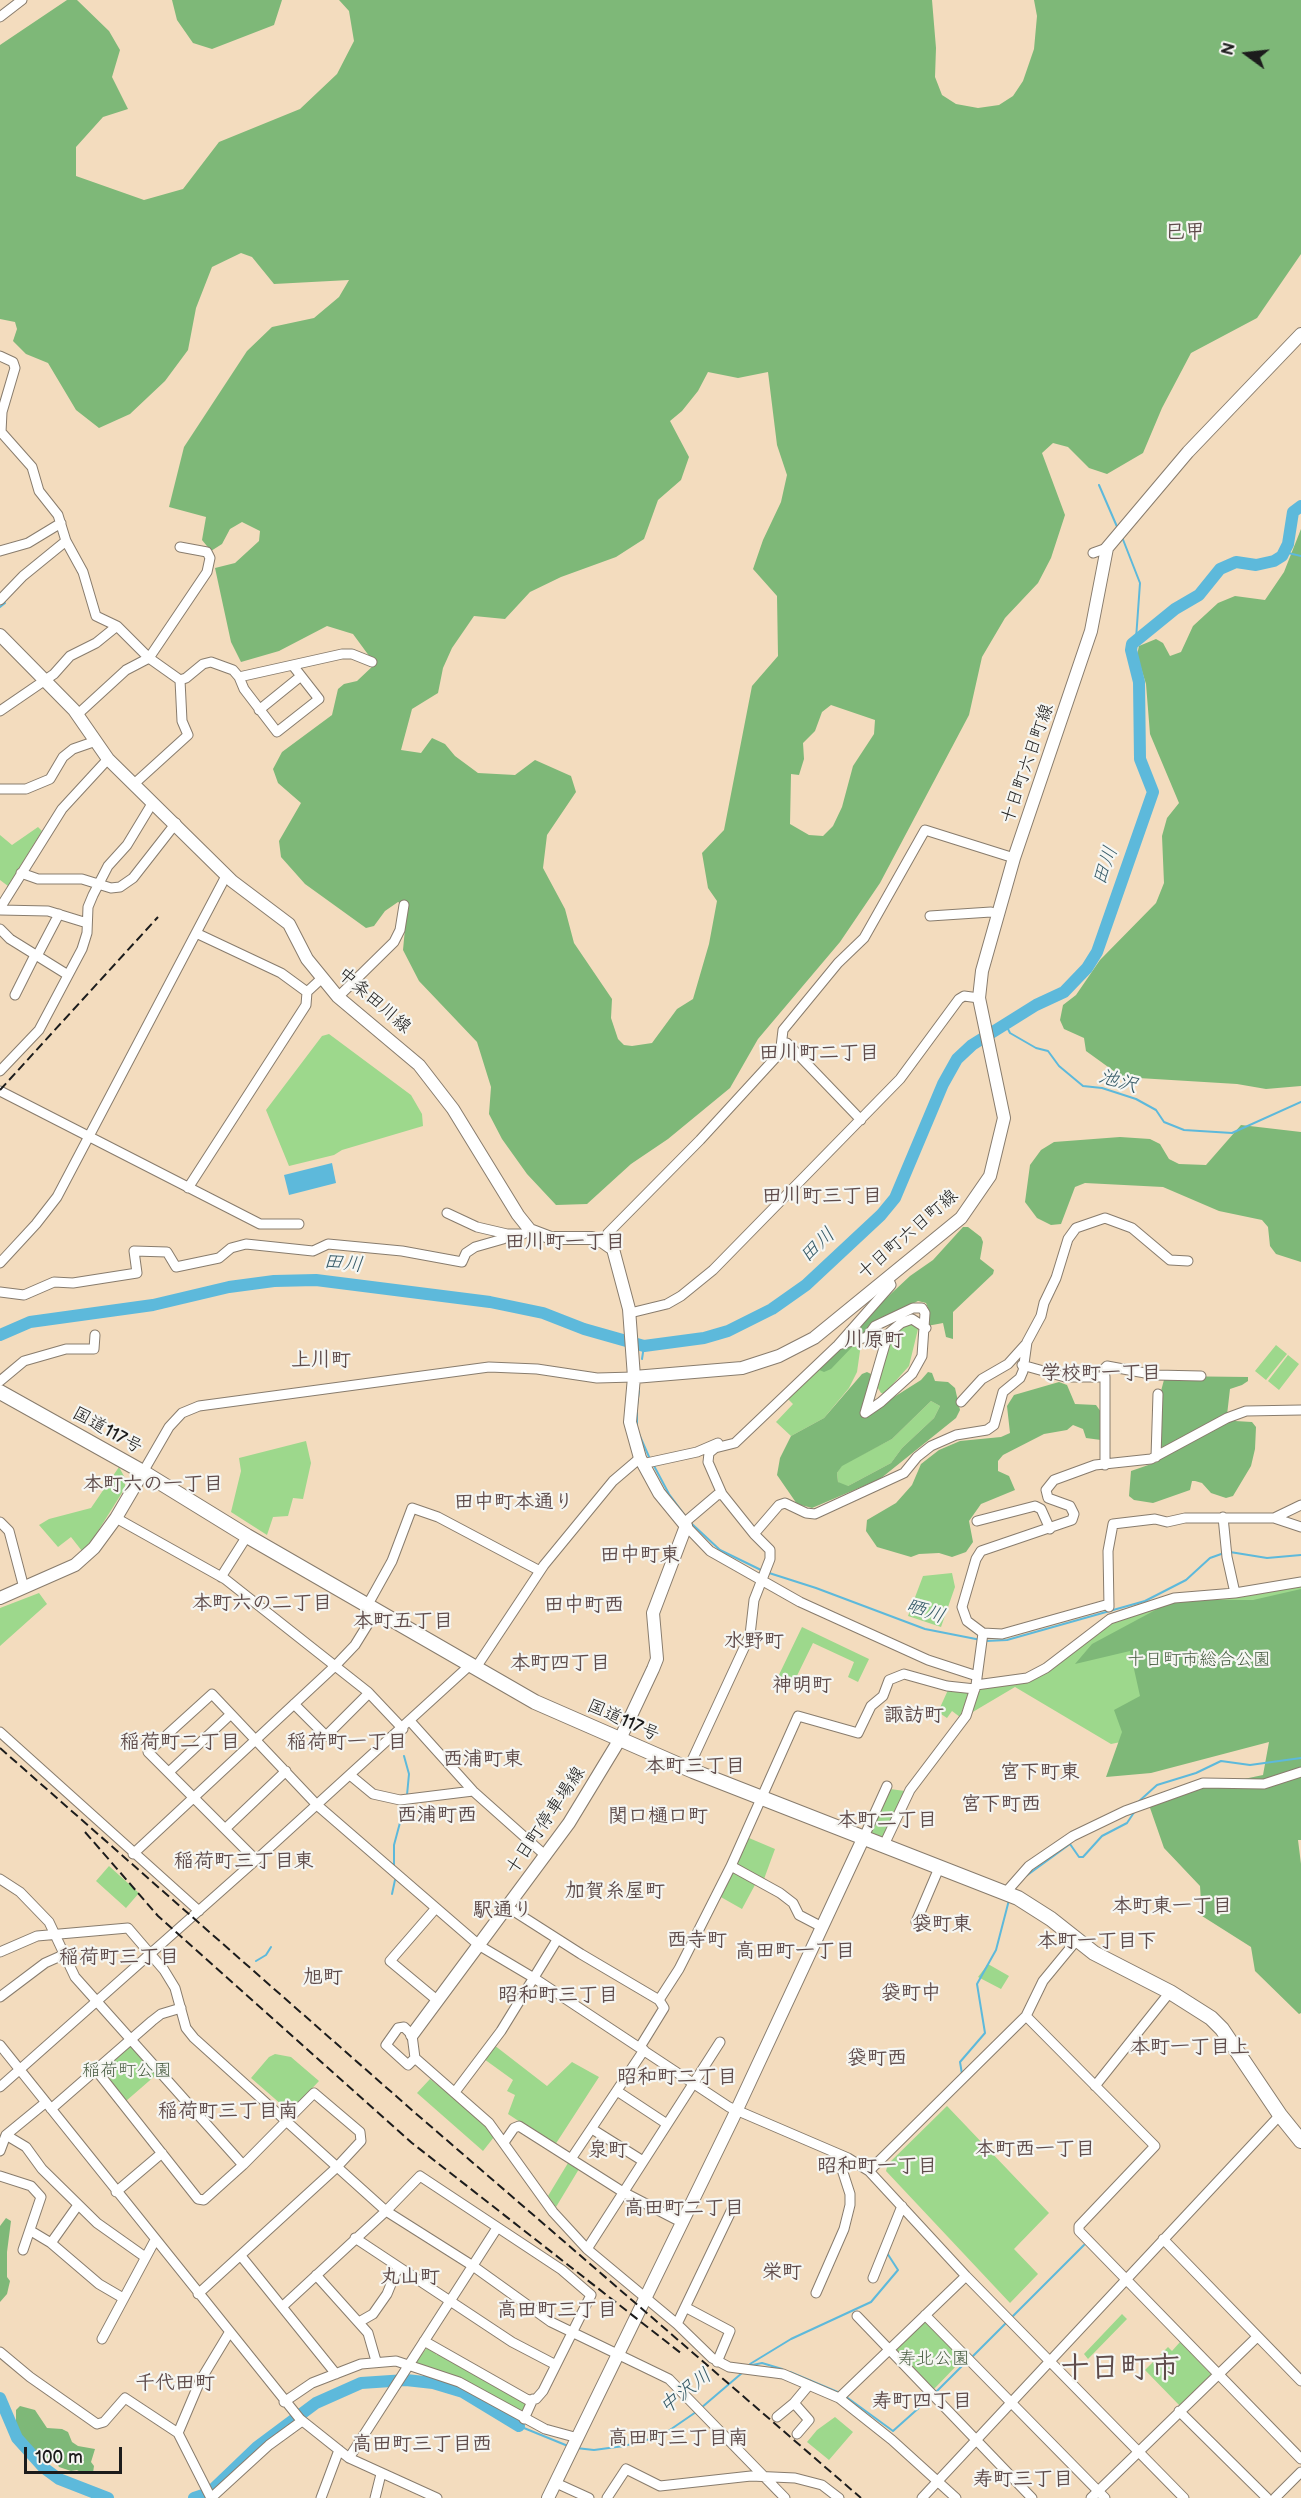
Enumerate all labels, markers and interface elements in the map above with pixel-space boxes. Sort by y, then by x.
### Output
north arrow [1217,24,1277,84]
text: N [1218,41,1240,57]
district label: 巳甲 [1165,221,1205,245]
street label: 十日町六日町線 [997,701,1059,827]
water label: 田川 [1088,843,1124,889]
street label: 中条田川線 [333,963,415,1039]
district label: 田川町二丁目 [759,1042,879,1066]
water label: 池沢 [1095,1065,1141,1099]
district label: 田川町三丁目 [762,1185,882,1209]
street label: 十日町六日町線 [853,1186,963,1284]
water label: 田川 [795,1223,841,1269]
district label: 田川町一丁目 [505,1231,625,1255]
water label: 田川 [322,1250,364,1278]
district label: 川原町 [844,1329,904,1353]
district label: 上川町 [291,1349,351,1373]
district label: 学校町一丁目 [1041,1362,1161,1386]
street label: 国道117号 [68,1403,146,1459]
district label: 本町六の一丁目 [83,1473,223,1497]
district label: 田中町本通り [454,1491,574,1515]
district label: 田中町東 [600,1544,680,1568]
district label: 本町六の二丁目 [192,1592,332,1616]
district label: 田中町西 [544,1594,624,1618]
water label: 晒川 [902,1594,948,1630]
district label: 本町五丁目 [353,1610,453,1634]
district label: 水野町 [724,1630,784,1654]
park label: 十日町市総合公園 [1127,1649,1271,1671]
district label: 本町四丁目 [510,1652,610,1676]
district label: 神明町 [772,1674,832,1698]
street label: 国道117号 [584,1696,662,1746]
district label: 諏訪町 [884,1704,944,1728]
district label: 稲荷町二丁目 [120,1731,240,1755]
district label: 稲荷町一丁目 [287,1731,407,1755]
district label: 西浦町東 [443,1748,523,1772]
district label: 本町三丁目 [645,1755,745,1779]
district label: 宮下町東 [1000,1761,1080,1785]
street label: 十日町停車場線 [502,1763,590,1879]
district label: 宮下町西 [961,1793,1041,1817]
district label: 西浦町西 [397,1804,477,1828]
district label: 関口樋口町 [608,1805,708,1829]
district label: 本町二丁目 [837,1809,937,1833]
district label: 稲荷町三丁目東 [174,1850,314,1874]
district label: 加賀糸屋町 [565,1880,665,1904]
district label: 本町東一丁目 [1112,1895,1232,1919]
district label: 駅通り [473,1899,533,1923]
district label: 袋町東 [912,1913,972,1937]
district label: 西寺町 [667,1929,727,1953]
district label: 本町一丁目下 [1037,1930,1157,1954]
district label: 高田町一丁目 [735,1940,855,1964]
district label: 稲荷町三丁目 [59,1946,179,1970]
district label: 旭町 [303,1966,343,1990]
district label: 袋町中 [881,1982,941,2006]
district label: 昭和町三丁目 [498,1984,618,2008]
district label: 本町一丁目上 [1130,2036,1250,2060]
district label: 袋町西 [847,2047,907,2071]
park label: 稲荷町公園 [82,2060,172,2082]
district label: 昭和町二丁目 [617,2066,737,2090]
district label: 稲荷町三丁目南 [158,2100,298,2124]
district label: 本町西一丁目 [975,2138,1095,2162]
district label: 泉町 [588,2139,628,2163]
district label: 昭和町一丁目 [817,2155,937,2179]
district label: 高田町二丁目 [624,2197,744,2221]
district label: 栄町 [762,2261,802,2285]
district label: 丸山町 [380,2266,440,2290]
district label: 高田町三丁目 [497,2299,617,2323]
park label: 寿北公園 [898,2348,970,2370]
district label: 十日町市 [1060,2351,1180,2387]
water label: 中沢川 [655,2364,717,2420]
district label: 千代田町 [135,2372,215,2396]
district label: 寿町四丁目 [872,2390,972,2414]
district label: 高田町三丁目南 [608,2427,748,2451]
district label: 高田町三丁目西 [352,2433,492,2457]
scale bar [27,2435,124,2473]
text: 100 m [35,2447,83,2468]
district label: 寿町三丁目 [973,2468,1073,2492]

